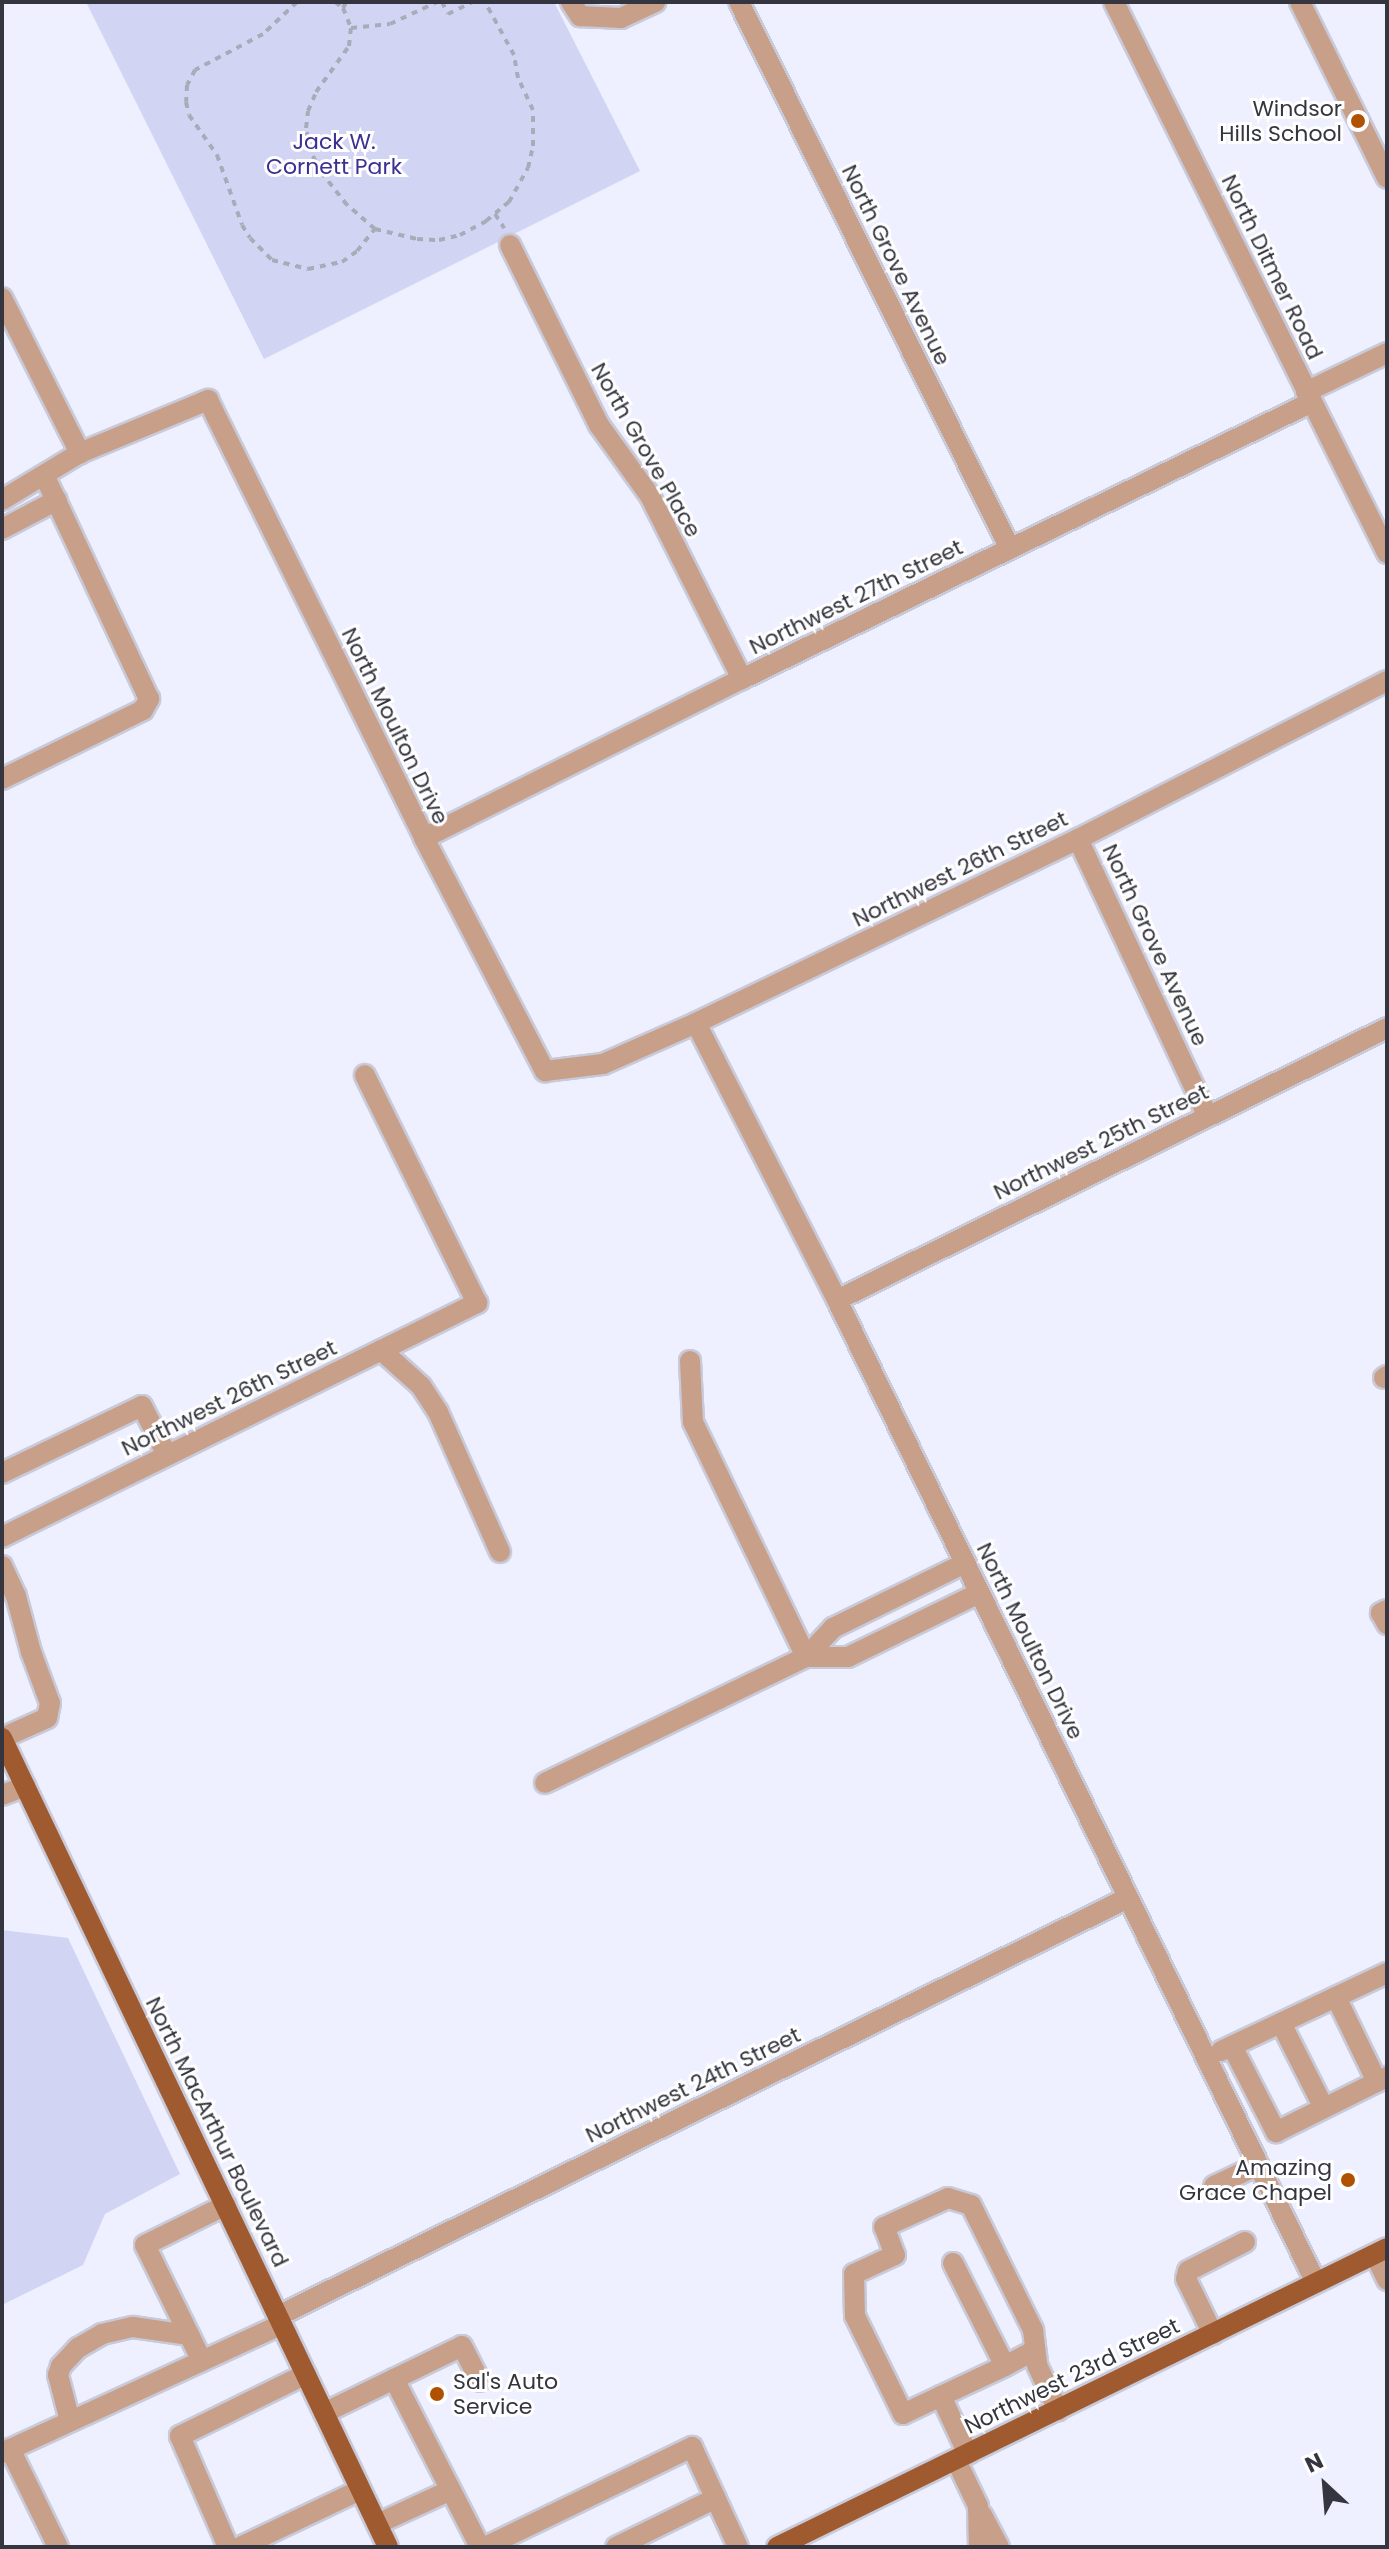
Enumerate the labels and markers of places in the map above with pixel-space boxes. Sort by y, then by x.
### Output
place label: Windsor Hills School [1219,95,1342,146]
marker: Windsor Hills School [1349,112,1367,130]
place label: Amazing Grace Chapel [1179,2154,1332,2206]
marker: Amazing Grace Chapel [1339,2171,1357,2189]
place label: Sal's Auto Service [453,2368,558,2420]
marker: Sal's Auto Service [428,2385,446,2403]

